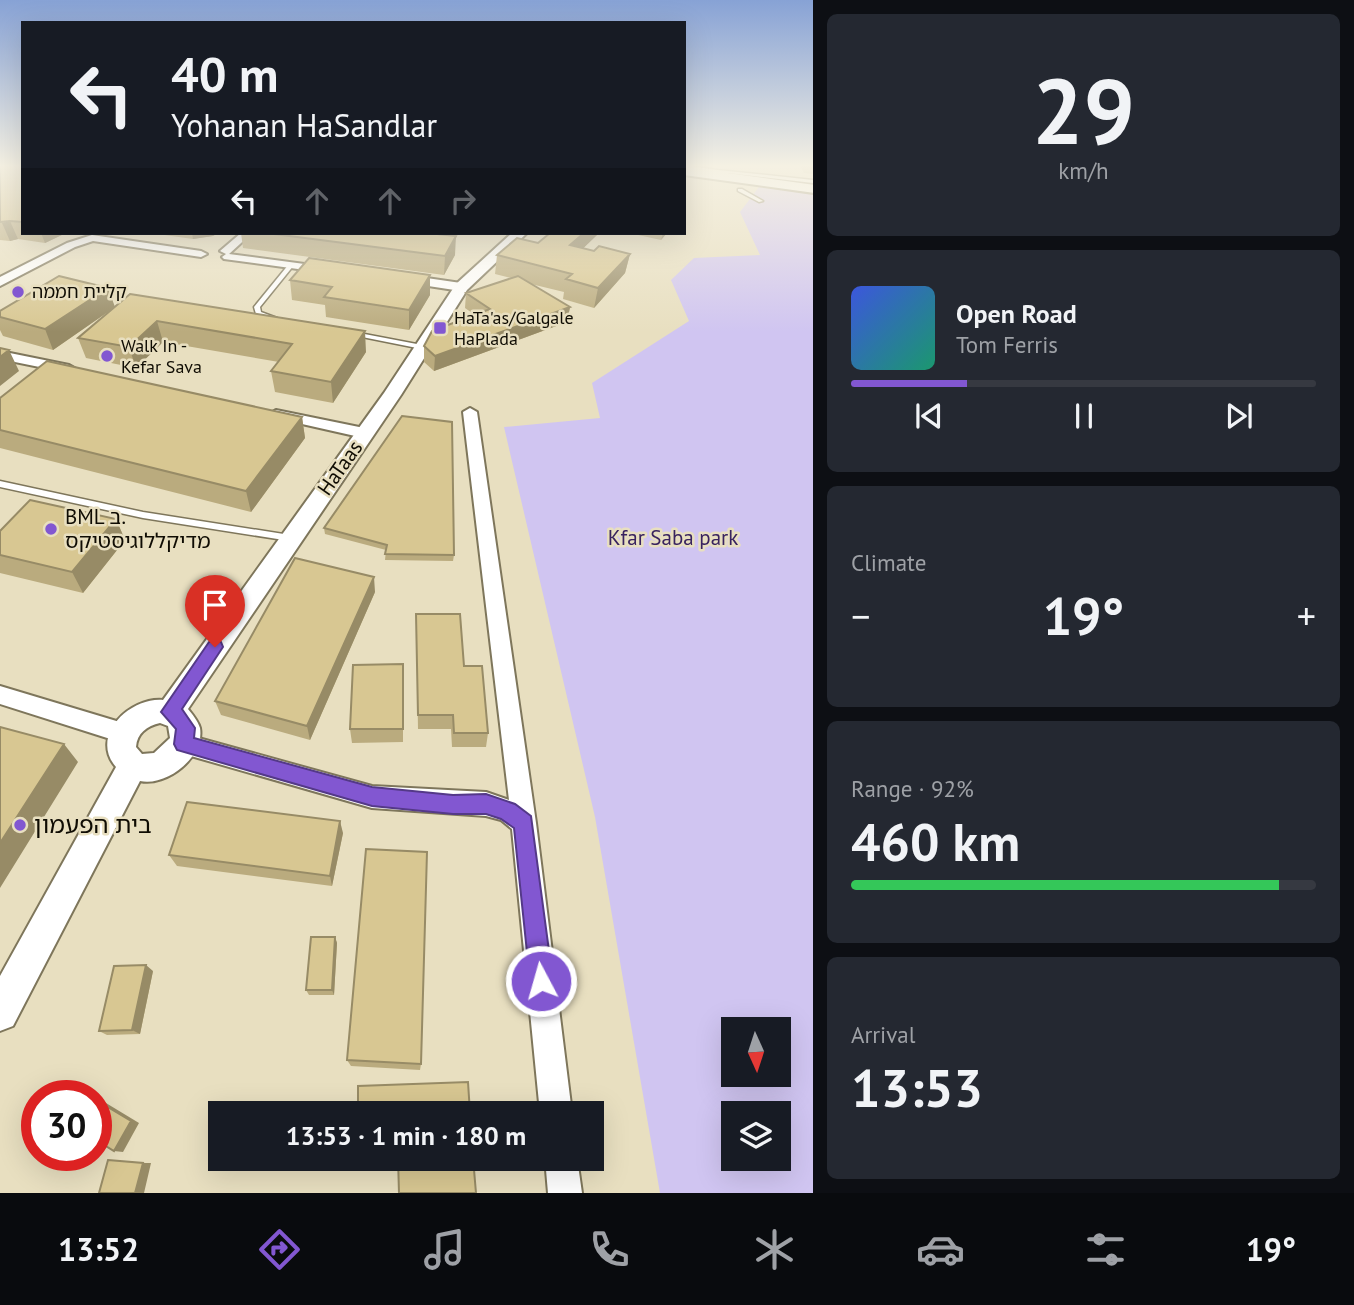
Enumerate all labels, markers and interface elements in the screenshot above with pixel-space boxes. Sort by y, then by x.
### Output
text: 40 m [171,42,278,106]
icon: left [56,49,147,140]
text: 29 [1032,51,1135,169]
text: Yohanan HaSandlar [171,104,437,146]
text: km/h [1058,156,1109,185]
icon: left [225,182,263,220]
icon: ahead [298,182,336,220]
icon: ahead [371,182,409,220]
icon: right [444,182,482,220]
place label: קליית חממה [32,280,127,303]
marker: קליית חממה [10,284,26,300]
text: Open Road [956,297,1077,330]
place label: HaTa'as/Galgale HaPlada [454,306,574,350]
marker: HaTa'as/Galgale HaPlada [432,320,448,336]
text: Tom Ferris [956,330,1058,359]
place label: Walk In - Kefar Sava [121,334,202,378]
marker: Walk In - Kefar Sava [99,348,115,364]
icon: previous [910,397,948,435]
icon: pause [1065,397,1103,435]
icon: next [1220,397,1258,435]
street label: HaTaas [311,435,368,500]
place label: BML ב. מדיקללוגיסטיקס [65,503,211,554]
marker: BML ב. מדיקללוגיסטיקס [43,521,59,537]
park label: Kfar Saba park [608,524,738,551]
text: Climate [851,548,926,577]
pin [185,575,245,647]
text: 19° [1043,582,1124,649]
icon: arrive [196,586,234,624]
text: − [851,591,870,640]
text: + [1297,591,1316,640]
text: Range · 92% [851,774,974,803]
text: 460 km [851,808,1020,875]
place label: בית הפעמון [34,809,152,840]
marker: בית הפעמון [12,817,28,833]
position arrow [504,944,578,1018]
north arrow [721,1017,791,1087]
map controls [721,1017,791,1171]
text: Arrival [851,1020,915,1049]
text: 13:53 [851,1054,983,1121]
speed limit sign: 30 [21,1080,112,1171]
button: layers [721,1101,791,1171]
text: 13:53 · 1 min · 180 m [286,1119,526,1152]
icon: directions [255,1225,304,1274]
icon: music [420,1225,469,1274]
icon: phone [585,1225,634,1274]
icon: climate [750,1225,799,1274]
icon: car [916,1225,965,1274]
icon: filters [1081,1225,1130,1274]
text: 13:52 [58,1228,139,1270]
text: 19° [1246,1228,1296,1270]

